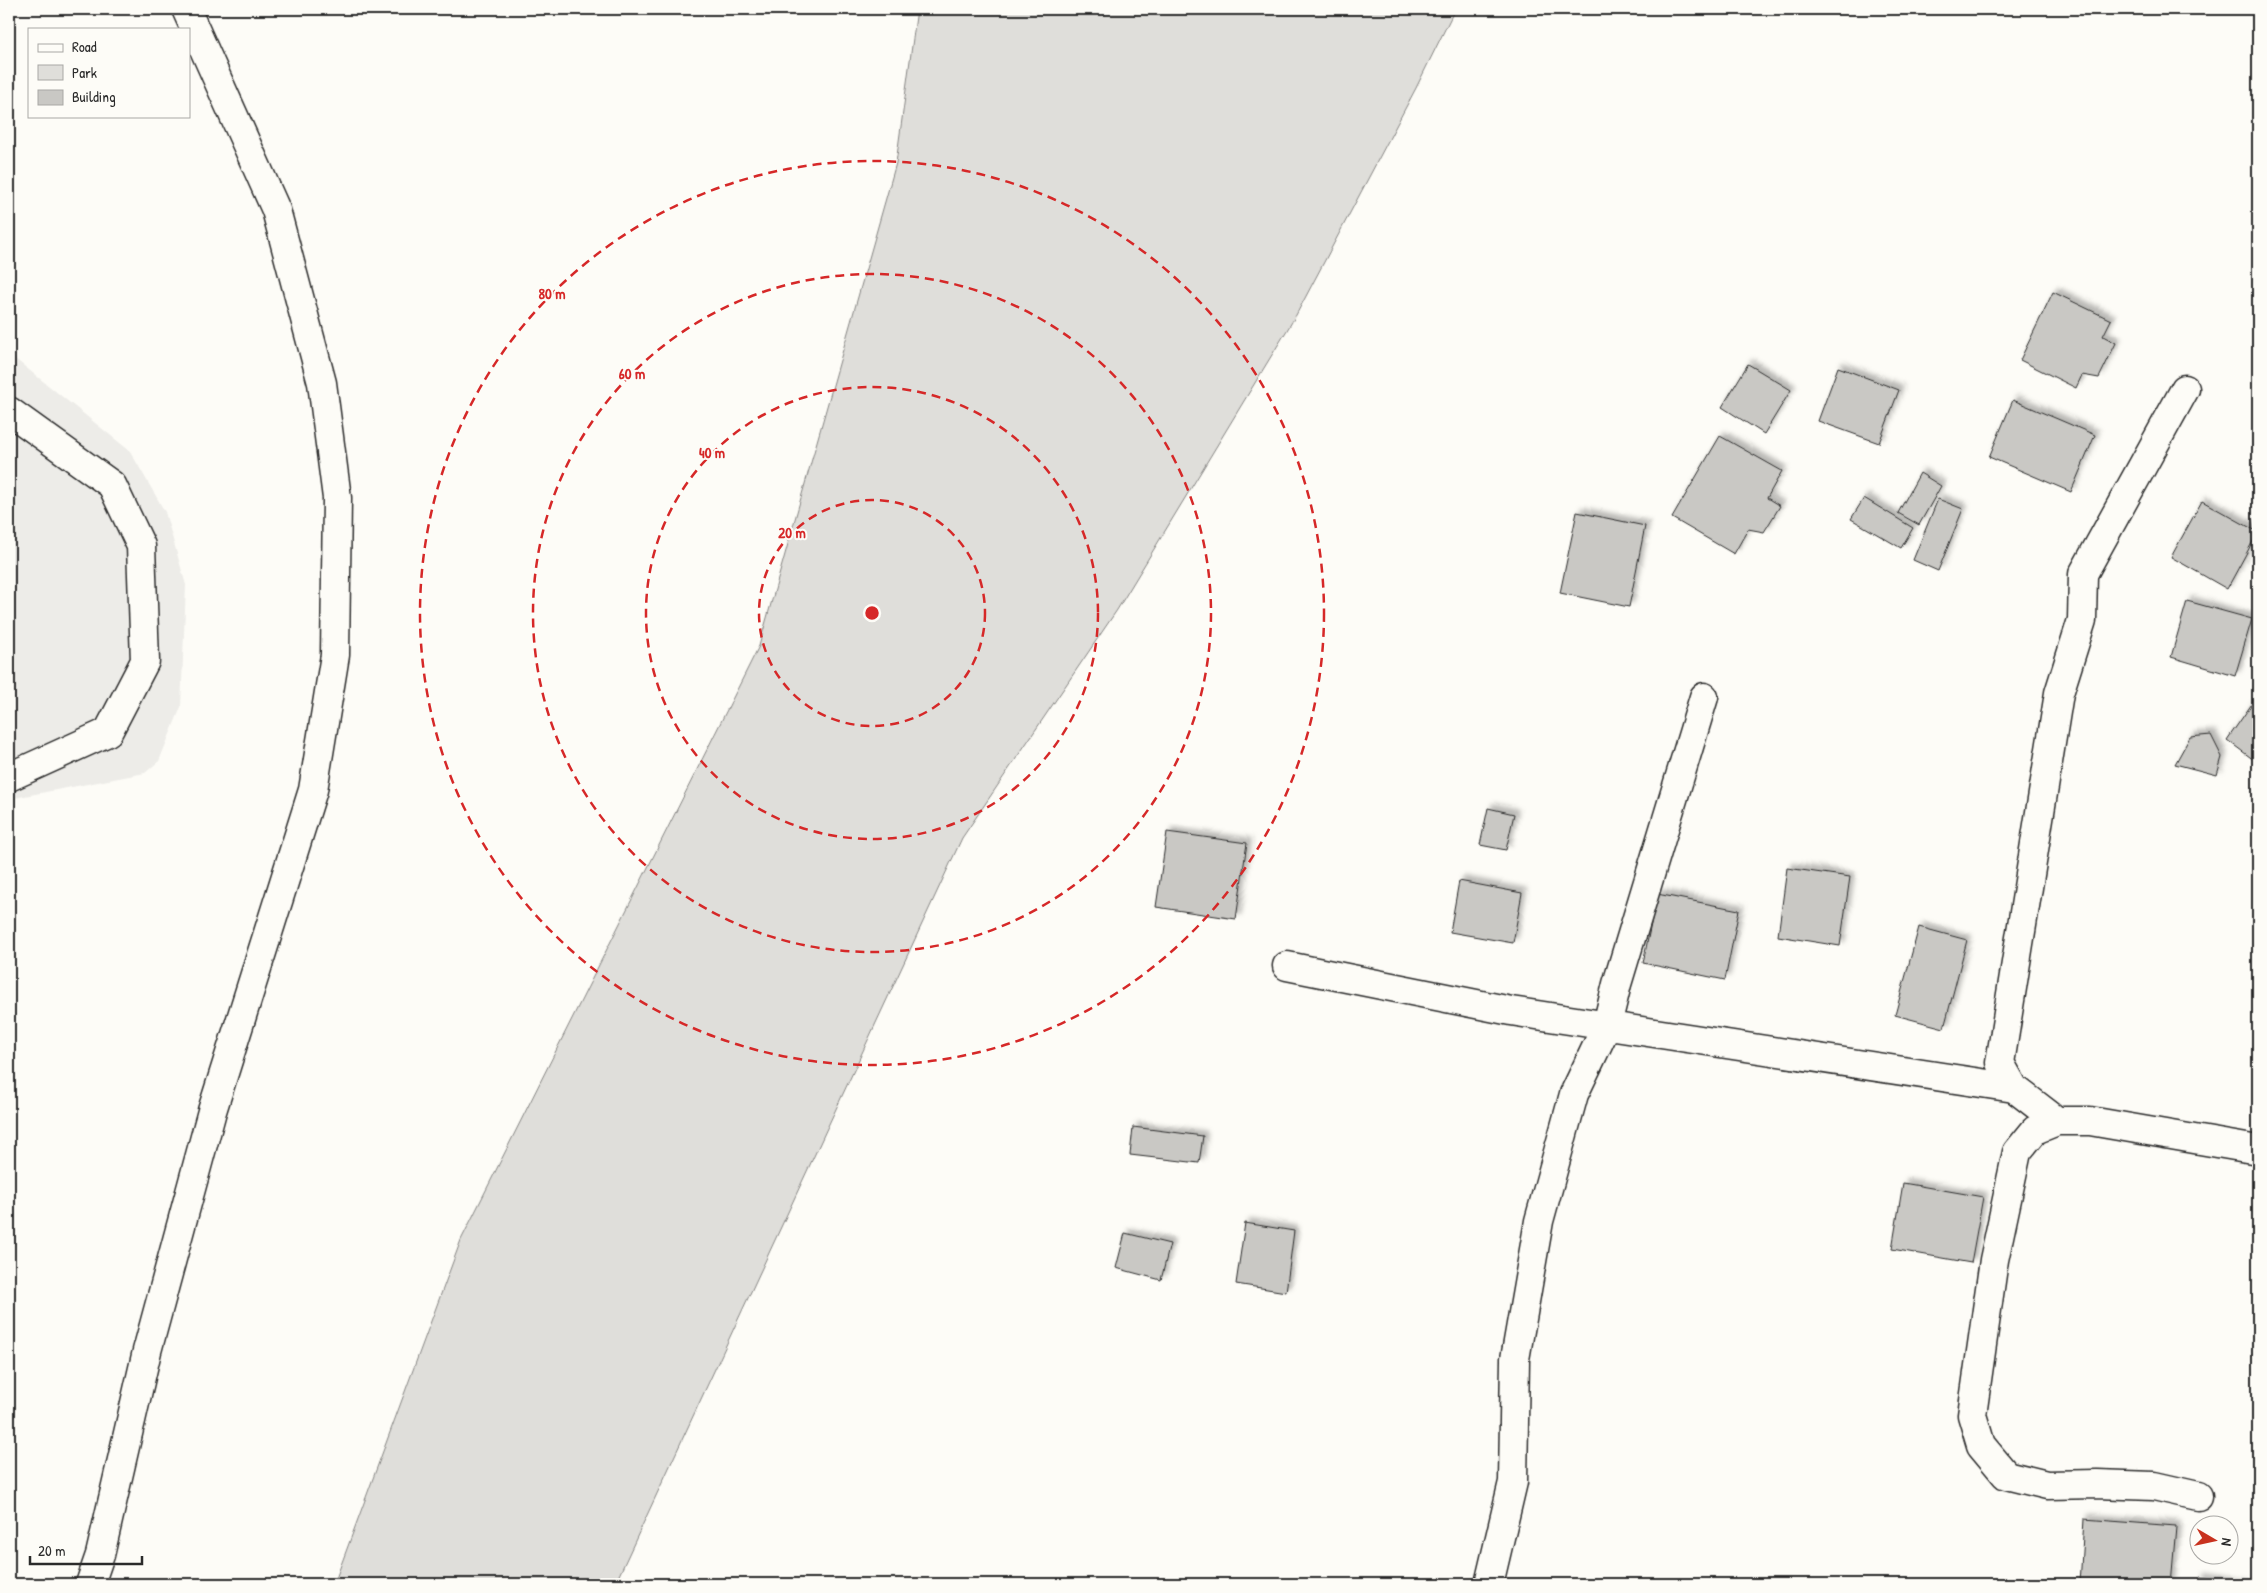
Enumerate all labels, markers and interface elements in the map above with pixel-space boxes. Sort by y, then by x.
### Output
legend [28,28,190,118]
text: Road [72,36,97,57]
text: Park [72,62,97,83]
text: Building [72,86,116,107]
text: 80 m [539,283,565,304]
text: 60 m [619,363,645,384]
text: 40 m [699,442,725,463]
text: 20 m [778,522,806,543]
centre of rings [863,604,881,622]
north arrow [2190,1516,2240,1566]
scale bar [30,1533,142,1565]
text: N [2217,1537,2237,1548]
text: 20 m [38,1540,65,1561]

